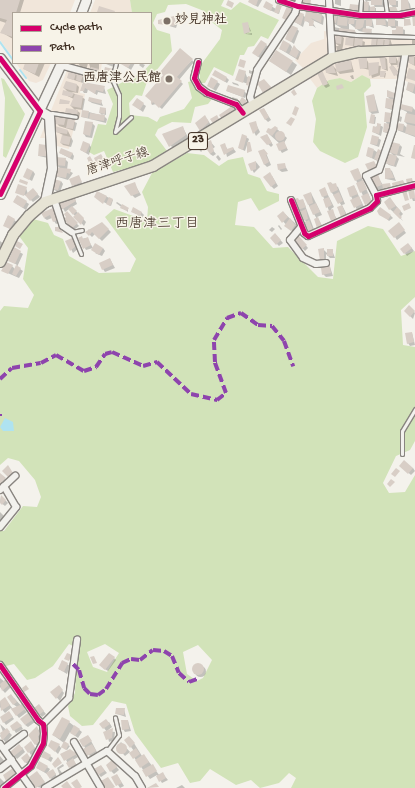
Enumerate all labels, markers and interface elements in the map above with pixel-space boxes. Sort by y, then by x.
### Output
legend [12,12,152,64]
place label: 妙見神社 [175,13,227,29]
marker: 妙見神社 [162,16,172,26]
text: Cycle path [50,21,102,35]
text: Path [50,41,75,55]
place label: 西唐津公民館 [83,71,161,87]
marker: 西唐津公民館 [164,74,174,84]
road number: 23 [187,131,209,151]
street label: 唐津呼子線 [85,146,151,180]
district label: 西唐津三丁目 [115,217,199,233]

